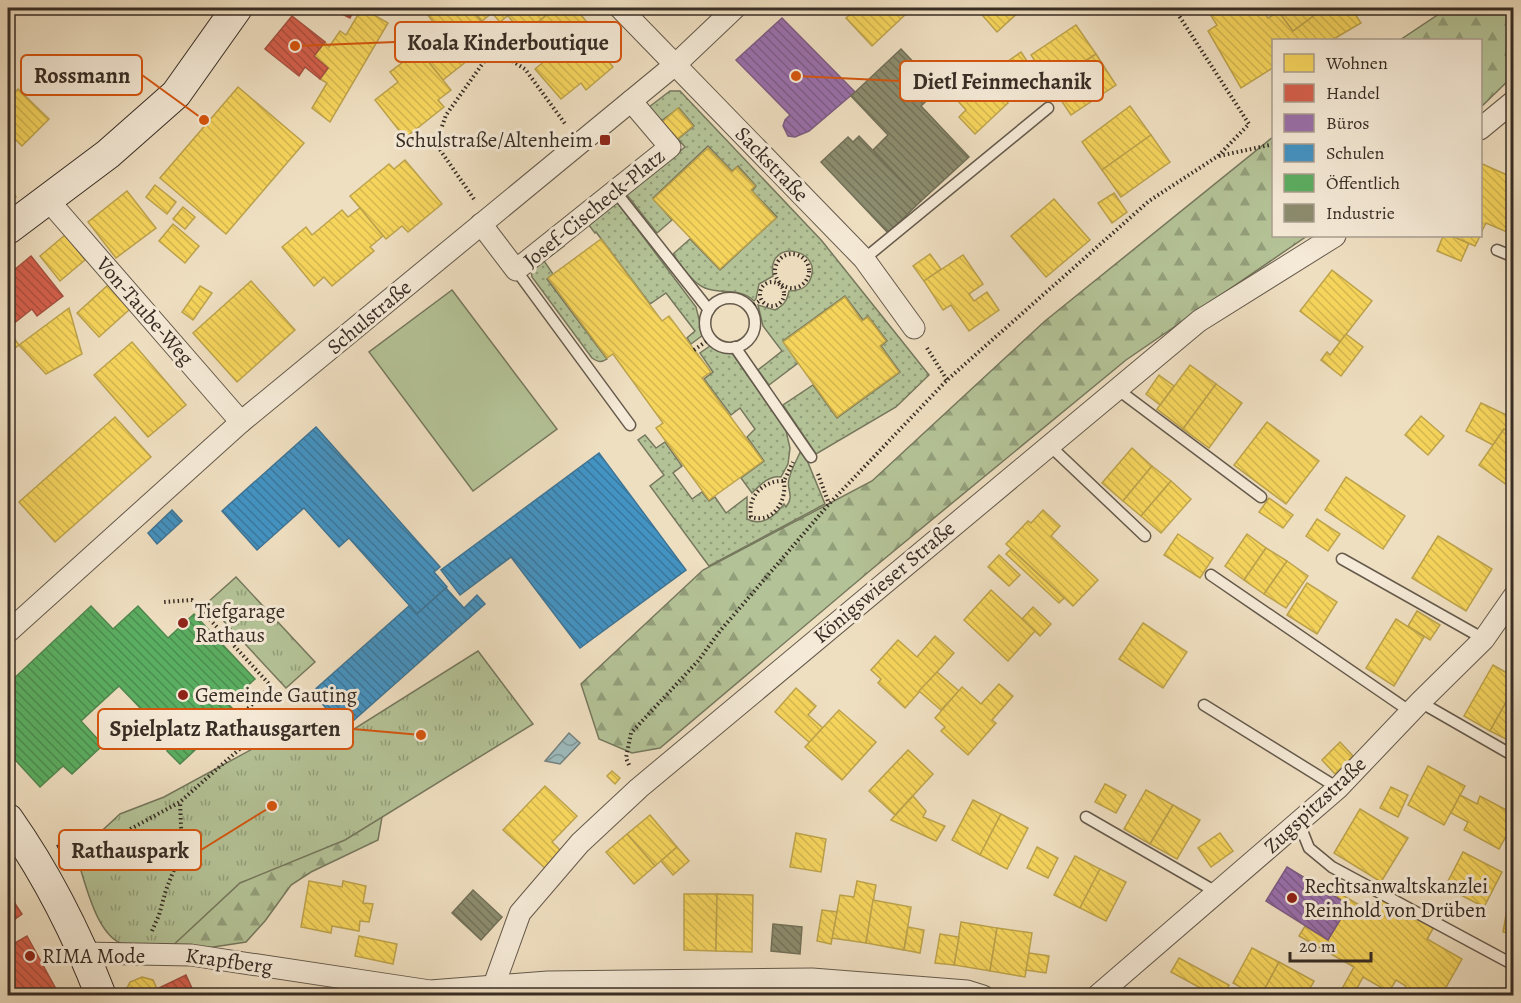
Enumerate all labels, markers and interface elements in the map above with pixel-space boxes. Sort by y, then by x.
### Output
callout: Koala Kinderboutique [395,22,621,62]
text: Koala Kinderboutique [407,28,609,58]
legend [1272,39,1482,237]
text: Wohnen [1325,51,1388,75]
callout: Rossmann [21,55,142,95]
text: Rossmann [34,61,130,91]
callout: Dietl Feinmechanik [900,61,1103,101]
text: Dietl Feinmechanik [913,67,1092,97]
text: Handel [1326,81,1380,105]
text: Büros [1326,111,1369,135]
street label: Sackstraße [729,120,815,208]
place label: Schulstraße/Altenheim [395,126,593,154]
marker: Schulstraße/Altenheim [598,133,612,147]
text: Schulen [1326,141,1385,165]
street label: Josef-Cischeck-Platz [517,142,671,274]
text: Öffentlich [1326,171,1400,195]
text: Industrie [1326,201,1395,225]
street label: Von-Taube-Weg [89,250,200,372]
street label: Schulstraße [321,273,417,361]
street label: Königswieser Straße [807,514,961,650]
place label: Tiefgarage Rathaus [195,597,285,649]
marker: Tiefgarage Rathaus [176,616,190,630]
place label: Gemeinde Gauting [195,681,357,709]
marker: Gemeinde Gauting [176,688,190,702]
callout: Spielplatz Rathausgarten [98,709,353,749]
text: Spielplatz Rathausgarten [109,714,341,744]
street label: Zugspitzstraße [1258,750,1372,860]
callout: Rathauspark [59,830,201,870]
text: Rathauspark [71,836,190,866]
place label: Rechtsanwaltskanzlei Reinhold von Drüben [1304,872,1488,924]
marker: Rechtsanwaltskanzlei Reinhold von Drüben [1285,891,1299,905]
scale bar [1290,925,1371,963]
text: 20 m [1299,934,1336,958]
street label: Krapfberg [184,941,275,981]
place label: RIMA Mode [42,942,145,970]
marker: RIMA Mode [23,949,37,963]

